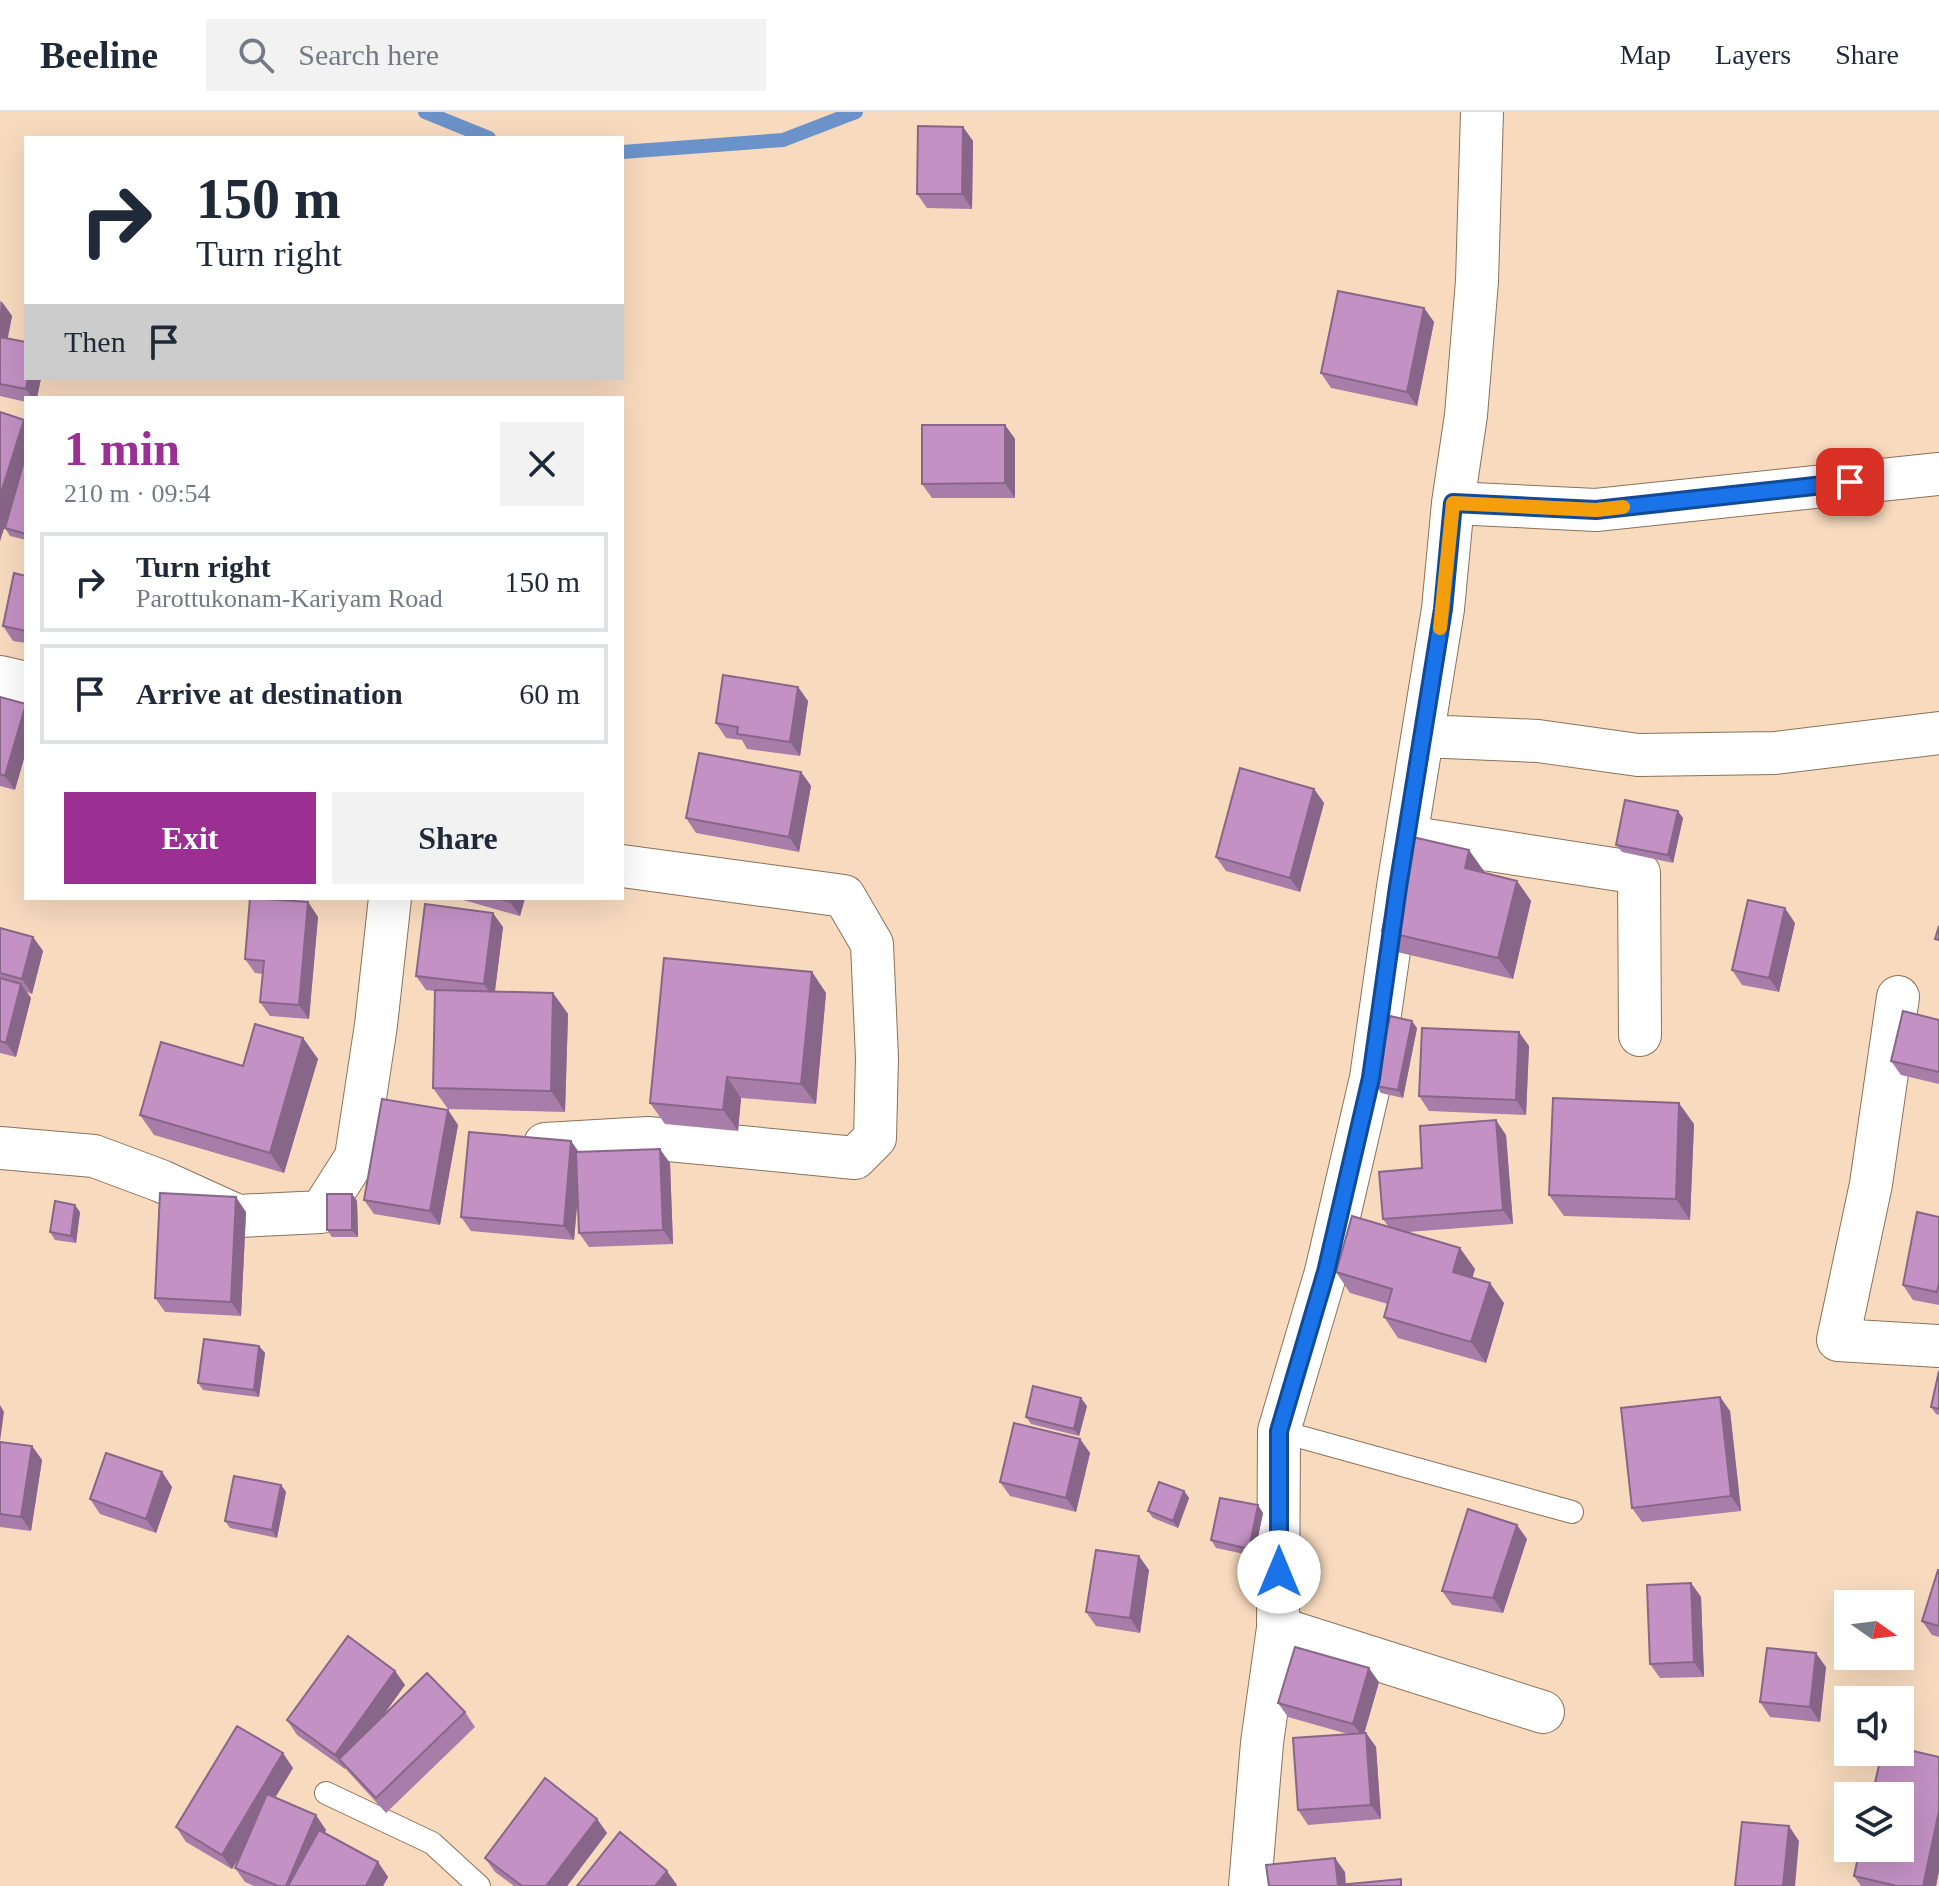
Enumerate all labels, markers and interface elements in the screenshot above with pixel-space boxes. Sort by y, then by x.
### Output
search box [206,19,766,91]
icon: search [234,33,278,77]
text: Beeline [40,34,158,76]
text: Search here [298,38,439,71]
text: Map [1620,39,1671,70]
text: Layers [1715,39,1791,70]
text: Share [1835,39,1899,70]
icon: right [64,168,168,272]
text: 150 m [196,168,341,230]
text: Turn right [196,234,342,274]
icon: arrive [142,320,186,364]
text: Then [64,325,126,358]
text: 1 min [64,422,180,475]
button: close [500,422,584,506]
pin [1816,448,1884,516]
icon: arrive [1828,460,1872,504]
text: 210 m · 09:54 [64,479,211,508]
text: Turn right [136,550,271,583]
icon: right [68,560,112,604]
text: 150 m [504,565,580,598]
text: Parottukonam-Kariyam Road [136,584,443,613]
icon: arrive [68,672,112,716]
text: Arrive at destination [136,677,403,710]
text: 60 m [519,677,580,710]
button: Exit [64,792,316,884]
button: Share [332,792,584,884]
position arrow [1237,1530,1321,1614]
north arrow [1834,1590,1914,1670]
map controls [1834,1590,1914,1862]
button: sound [1834,1686,1914,1766]
button: layers [1834,1782,1914,1862]

